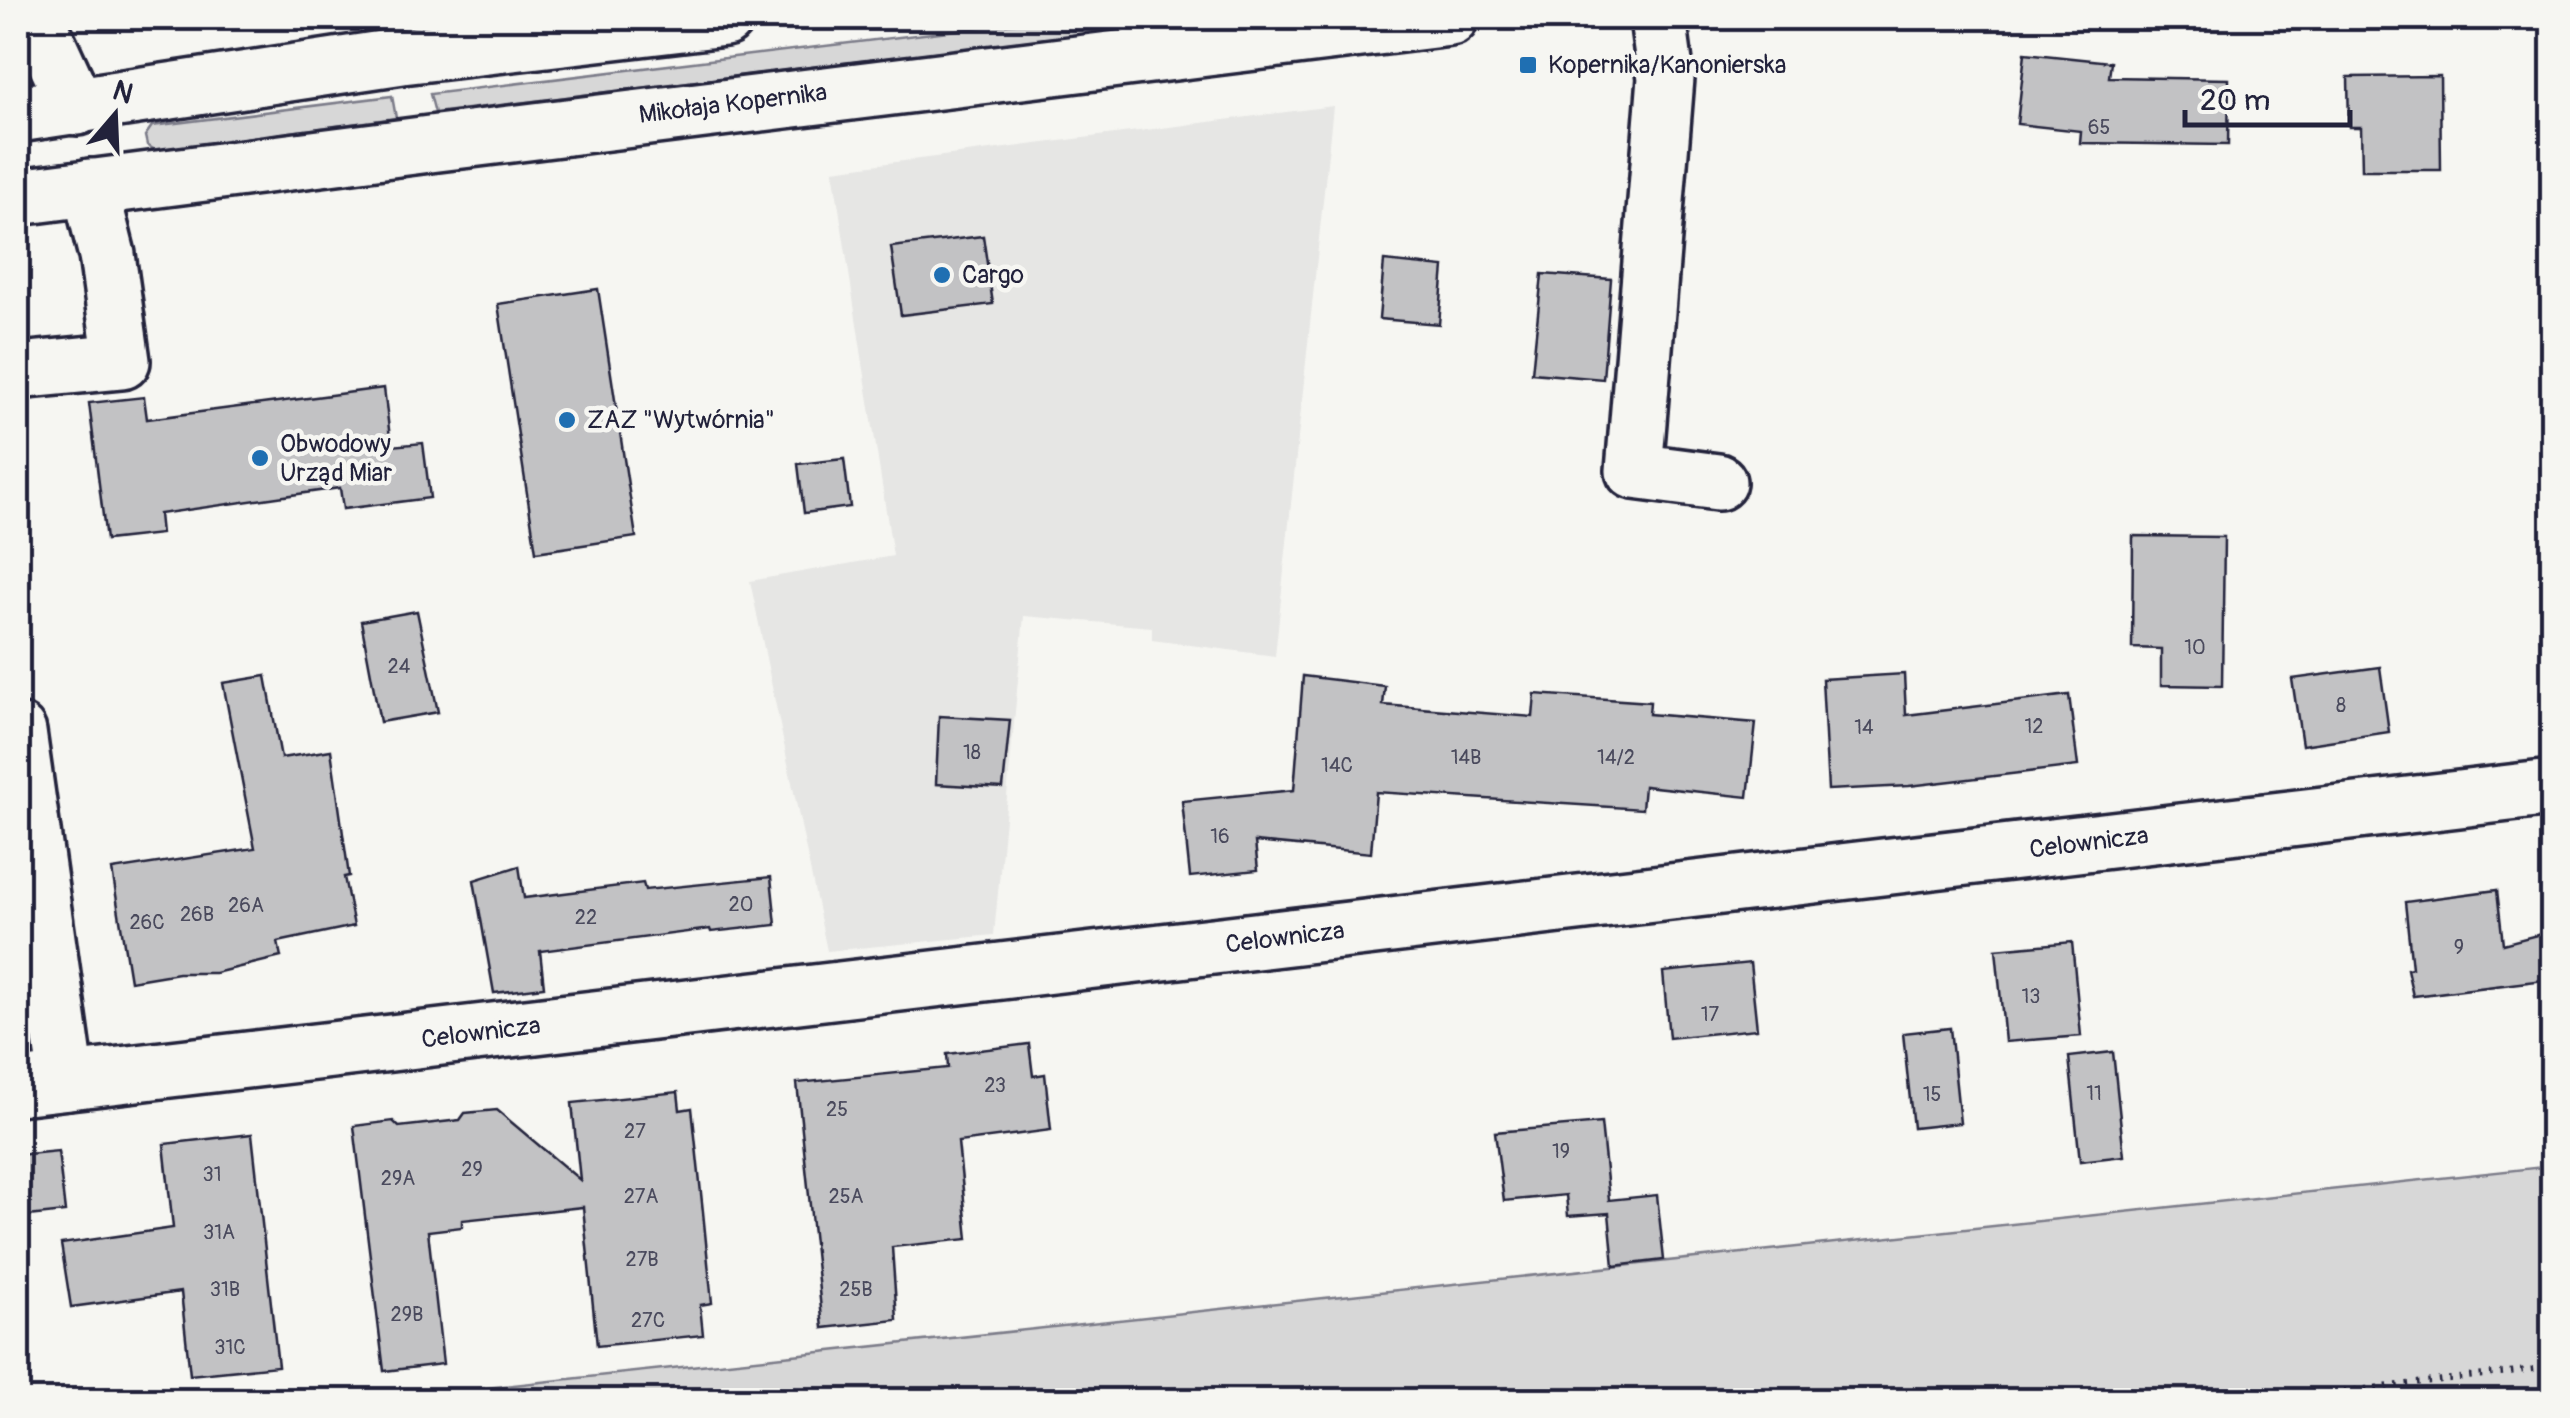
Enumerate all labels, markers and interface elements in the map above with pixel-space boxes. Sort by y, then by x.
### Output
place label: Kopernika/Kanonierska [1548,50,1786,81]
marker: Kopernika/Kanonierska [1517,54,1539,76]
north arrow [65,65,165,165]
scale bar [2185,65,2350,127]
text: N [108,73,137,112]
street label: Mikołaja Kopernika [637,77,829,131]
text: 20 m [2200,82,2270,119]
house number: 65 [2088,115,2110,140]
place label: Cargo [962,260,1024,291]
marker: Cargo [931,264,953,286]
place label: ZAZ "Wytwórnia" [587,405,775,436]
marker: ZAZ "Wytwórnia" [556,409,578,431]
place label: Obwodowy Urząd Miar [280,429,392,489]
marker: Obwodowy Urząd Miar [249,447,271,469]
house number: 10 [2184,635,2206,660]
house number: 24 [388,654,411,679]
house number: 8 [2336,693,2346,718]
house number: 12 [2025,714,2044,739]
house number: 14 [1854,715,1874,740]
house number: 18 [963,740,981,765]
house number: 14B [1451,745,1481,770]
house number: 14/2 [1597,745,1635,770]
house number: 14C [1321,753,1353,778]
street label: Celownicza [2028,820,2150,866]
house number: 16 [1210,824,1230,849]
house number: 20 [729,892,753,917]
house number: 26A [228,893,264,918]
house number: 26B [180,902,214,927]
house number: 22 [575,905,597,930]
house number: 26C [129,910,165,935]
street label: Celownicza [1224,915,1346,961]
house number: 9 [2454,935,2464,960]
house number: 13 [2022,984,2040,1009]
house number: 17 [1701,1002,1720,1027]
street label: Celownicza [420,1010,542,1056]
house number: 23 [984,1073,1006,1098]
house number: 11 [2086,1081,2102,1106]
house number: 15 [1923,1082,1941,1107]
house number: 25 [826,1097,848,1122]
house number: 27 [624,1119,646,1144]
house number: 19 [1552,1139,1570,1164]
house number: 29 [461,1157,483,1182]
house number: 31 [203,1162,221,1187]
house number: 29A [381,1166,415,1191]
house number: 27A [624,1184,658,1209]
house number: 25A [829,1184,864,1209]
house number: 31A [203,1220,235,1245]
house number: 27B [625,1247,659,1272]
house number: 31B [210,1277,240,1302]
house number: 25B [839,1277,873,1302]
house number: 29B [391,1302,423,1327]
house number: 27C [631,1308,665,1333]
house number: 31C [214,1335,246,1360]

